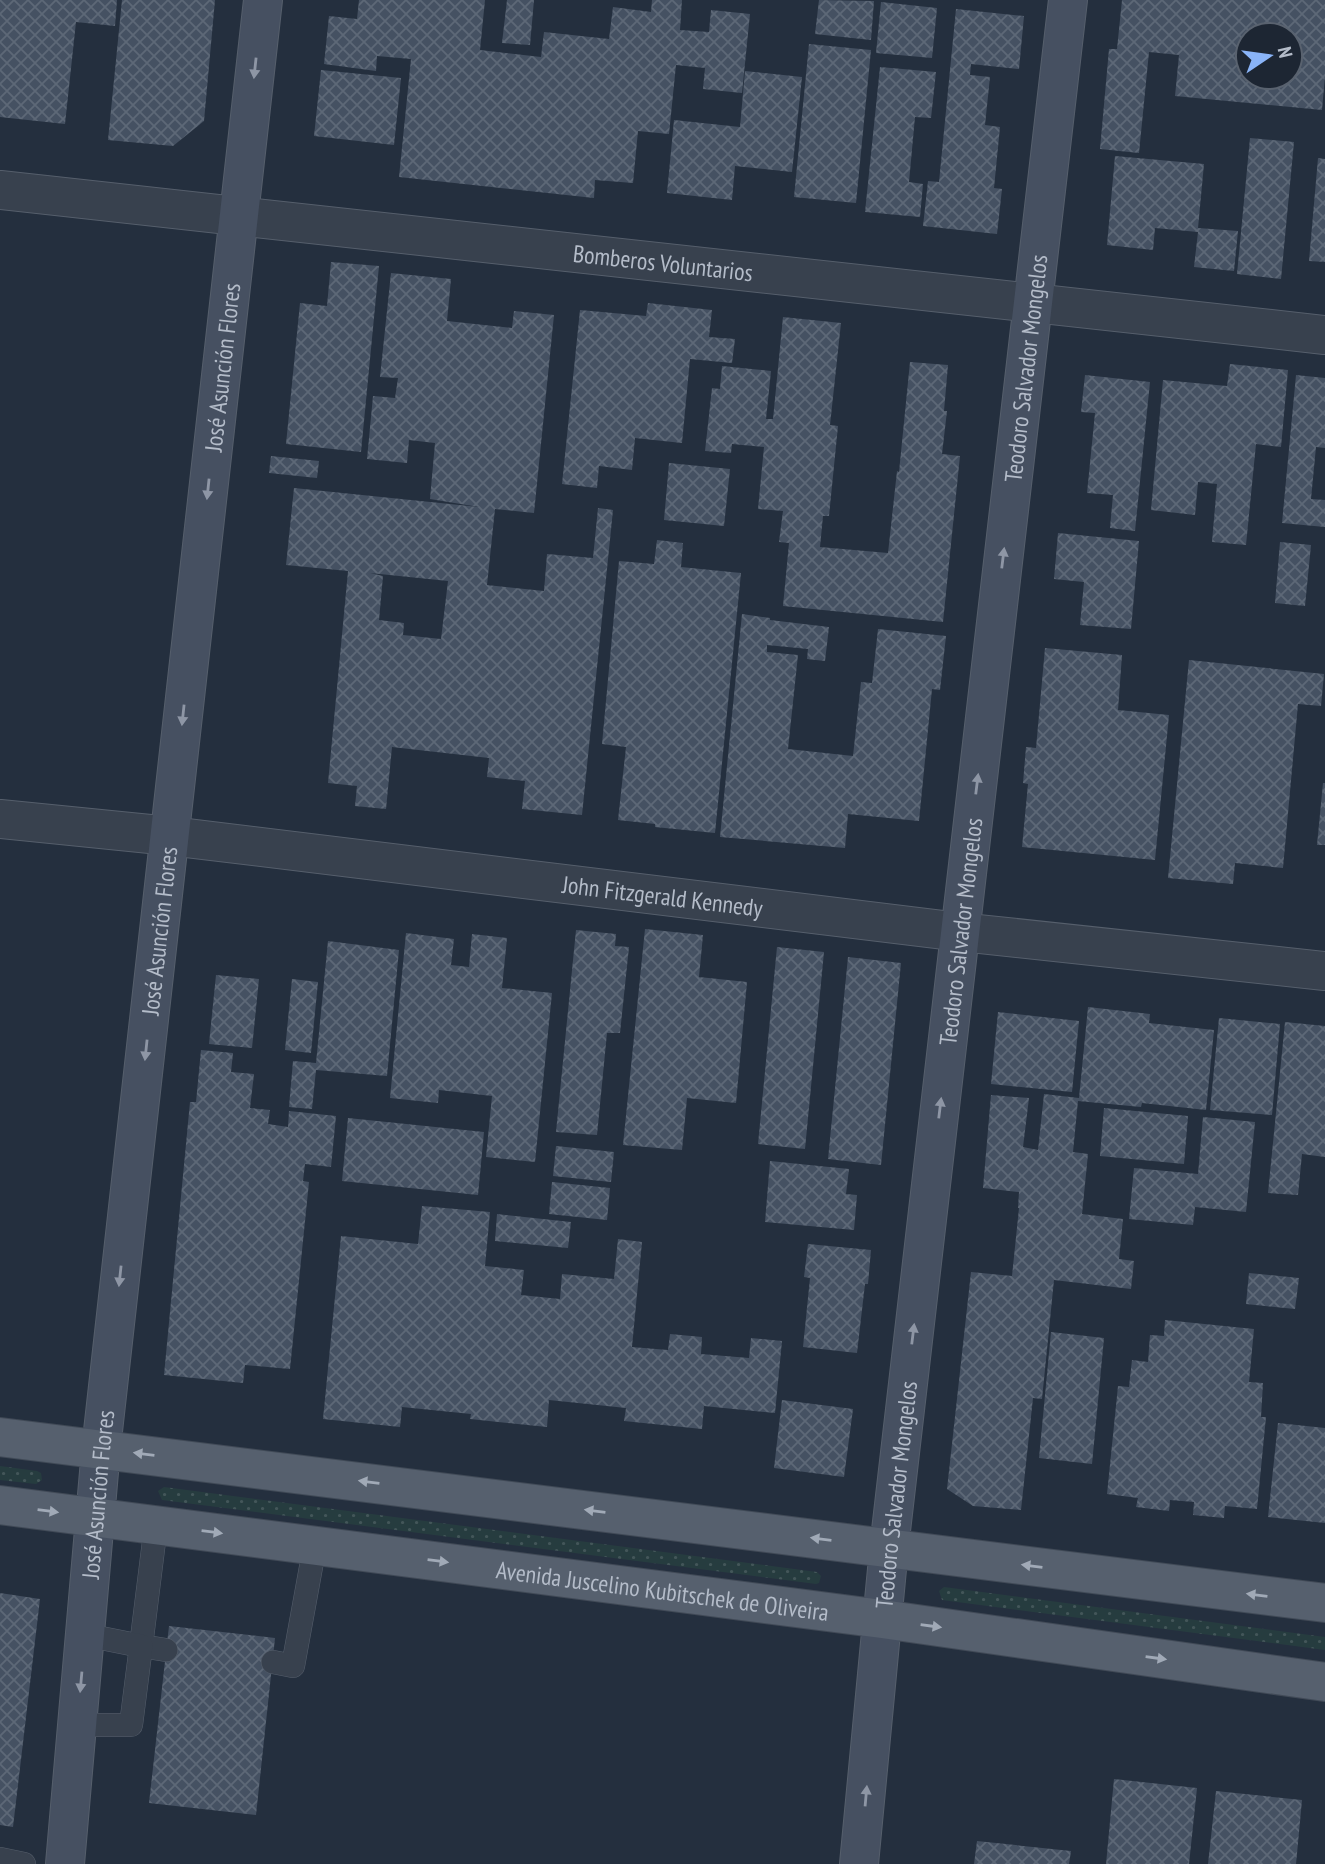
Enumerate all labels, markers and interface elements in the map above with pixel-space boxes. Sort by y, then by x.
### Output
north arrow [1234,21,1304,91]
text: N [1273,44,1298,60]
one-way arrow [249,57,260,79]
street label: Bomberos Voluntarios [572,237,755,288]
street label: Teodoro Salvador Mongelos [997,253,1054,484]
street label: José Asunción Flores [197,281,247,454]
one-way arrow [203,478,214,500]
one-way arrow [998,547,1009,569]
one-way arrow [177,704,188,726]
one-way arrow [972,773,983,795]
street label: Teodoro Salvador Mongelos [932,816,989,1047]
street label: José Asunción Flores [134,845,184,1018]
street label: John Fitzgerald Kennedy [560,868,764,923]
one-way arrow [140,1039,151,1061]
one-way arrow [934,1097,945,1119]
one-way arrow [115,1265,126,1287]
one-way arrow [908,1323,919,1345]
street label: Teodoro Salvador Mongelos [868,1379,924,1610]
street label: José Asunción Flores [74,1408,121,1581]
one-way arrow [133,1448,155,1459]
one-way arrow [358,1477,380,1488]
one-way arrow [37,1505,59,1516]
one-way arrow [584,1505,606,1516]
one-way arrow [201,1526,223,1537]
one-way arrow [810,1534,832,1545]
street label: Avenida Juscelino Kubitschek de Oliveira [494,1554,831,1627]
one-way arrow [427,1556,449,1567]
one-way arrow [1020,1560,1042,1571]
one-way arrow [1246,1589,1268,1600]
one-way arrow [920,1621,942,1632]
one-way arrow [1145,1653,1167,1664]
one-way arrow [75,1671,86,1693]
one-way arrow [860,1785,871,1807]

